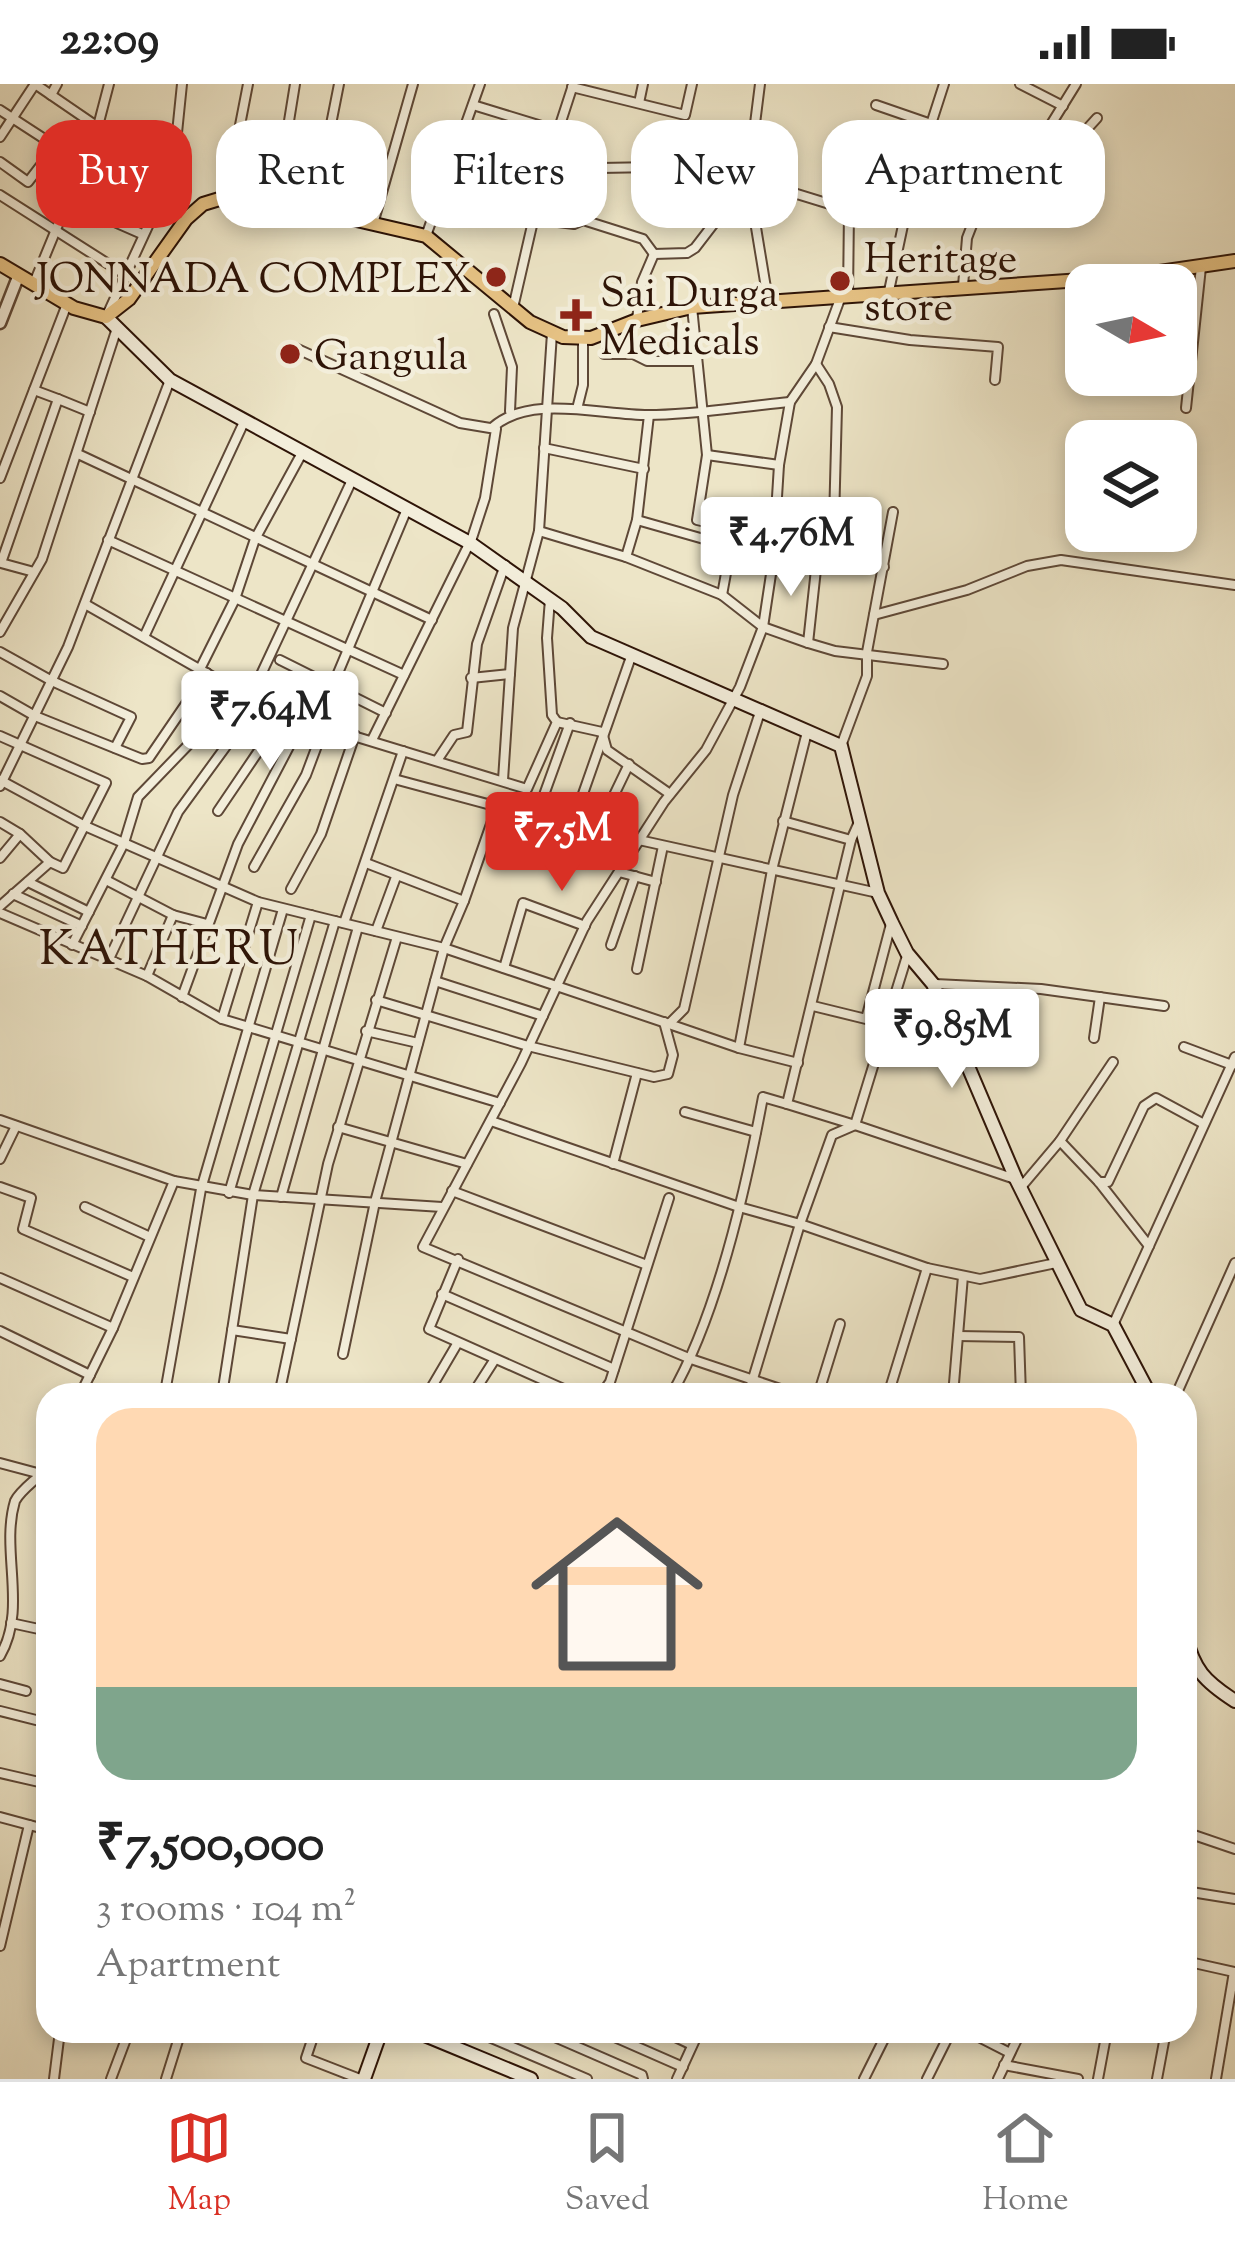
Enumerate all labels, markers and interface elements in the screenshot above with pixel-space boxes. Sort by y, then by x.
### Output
text: 22:09 [60,10,159,75]
chip: Buy [36,120,192,228]
chip: Rent [216,120,387,228]
chip: Filters [411,120,607,228]
chip: New [631,120,798,228]
chip: Apartment [822,120,1105,228]
place label: Heritage store [864,232,1017,340]
place label: JONNADA COMPLEX [34,252,472,312]
marker: JONNADA COMPLEX [483,264,509,290]
north arrow [1065,264,1197,396]
map controls [1065,264,1197,552]
place label: Sai Durga Medicals [600,266,778,374]
marker: Heritage store [827,268,853,294]
marker: Sai Durga Medicals [563,302,589,328]
place label: Gangula [314,329,468,389]
marker: Gangula [277,341,303,367]
button: layers [1065,420,1197,552]
pin: ₹4.76M [693,497,889,599]
text: ₹4.76M [728,508,854,564]
pin: ₹7.64M [172,671,368,773]
text: ₹7.64M [208,682,332,738]
pin: ₹7.5M [478,792,646,894]
text: ₹7.5M [512,803,612,859]
district label: KATHERU [39,918,301,987]
pin: ₹9.85M [854,989,1050,1091]
text: ₹9.85M [892,1000,1012,1056]
icon: home [509,1486,725,1702]
text: ₹7,500,000 [96,1810,324,1883]
text: 3 rooms · 104 m² [96,1883,356,1939]
text: Apartment [96,1939,280,1995]
tab: Map [166,2105,232,2225]
tab: Saved [565,2105,650,2225]
tab: Home [982,2105,1069,2225]

